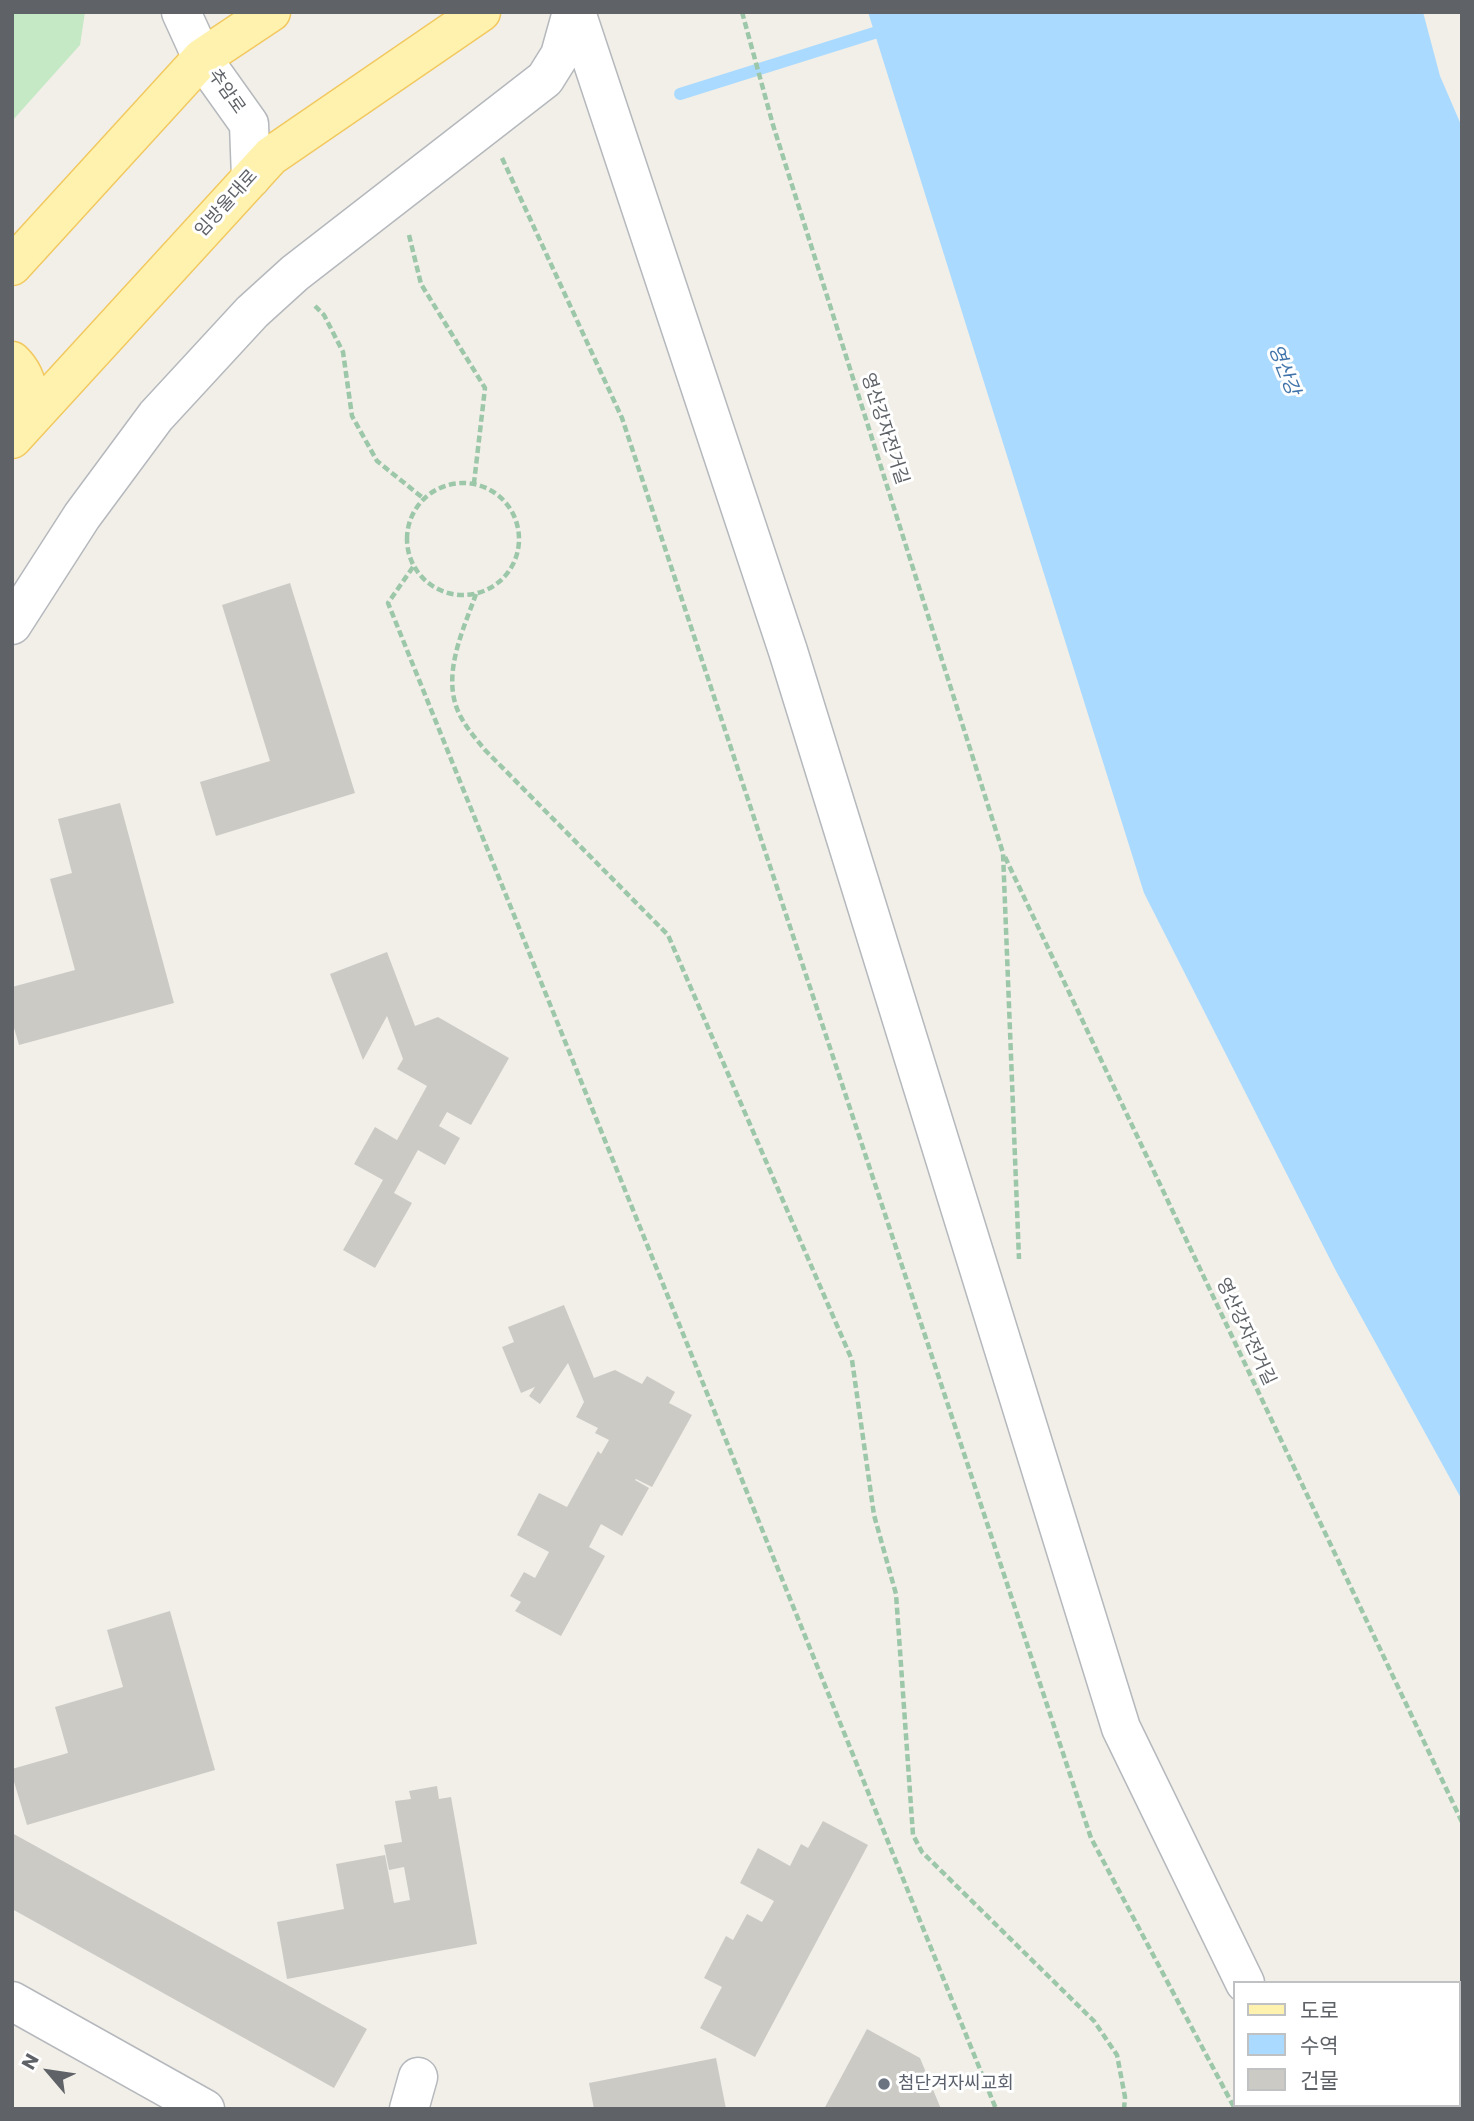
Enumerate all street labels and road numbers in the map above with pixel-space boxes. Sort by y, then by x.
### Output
street label: 추암로 [203,65,249,119]
street label: 임방울대로 [191,166,263,242]
street label: 영산강자전거길 [856,371,912,487]
street label: 영산강자전거길 [1211,1275,1279,1389]

